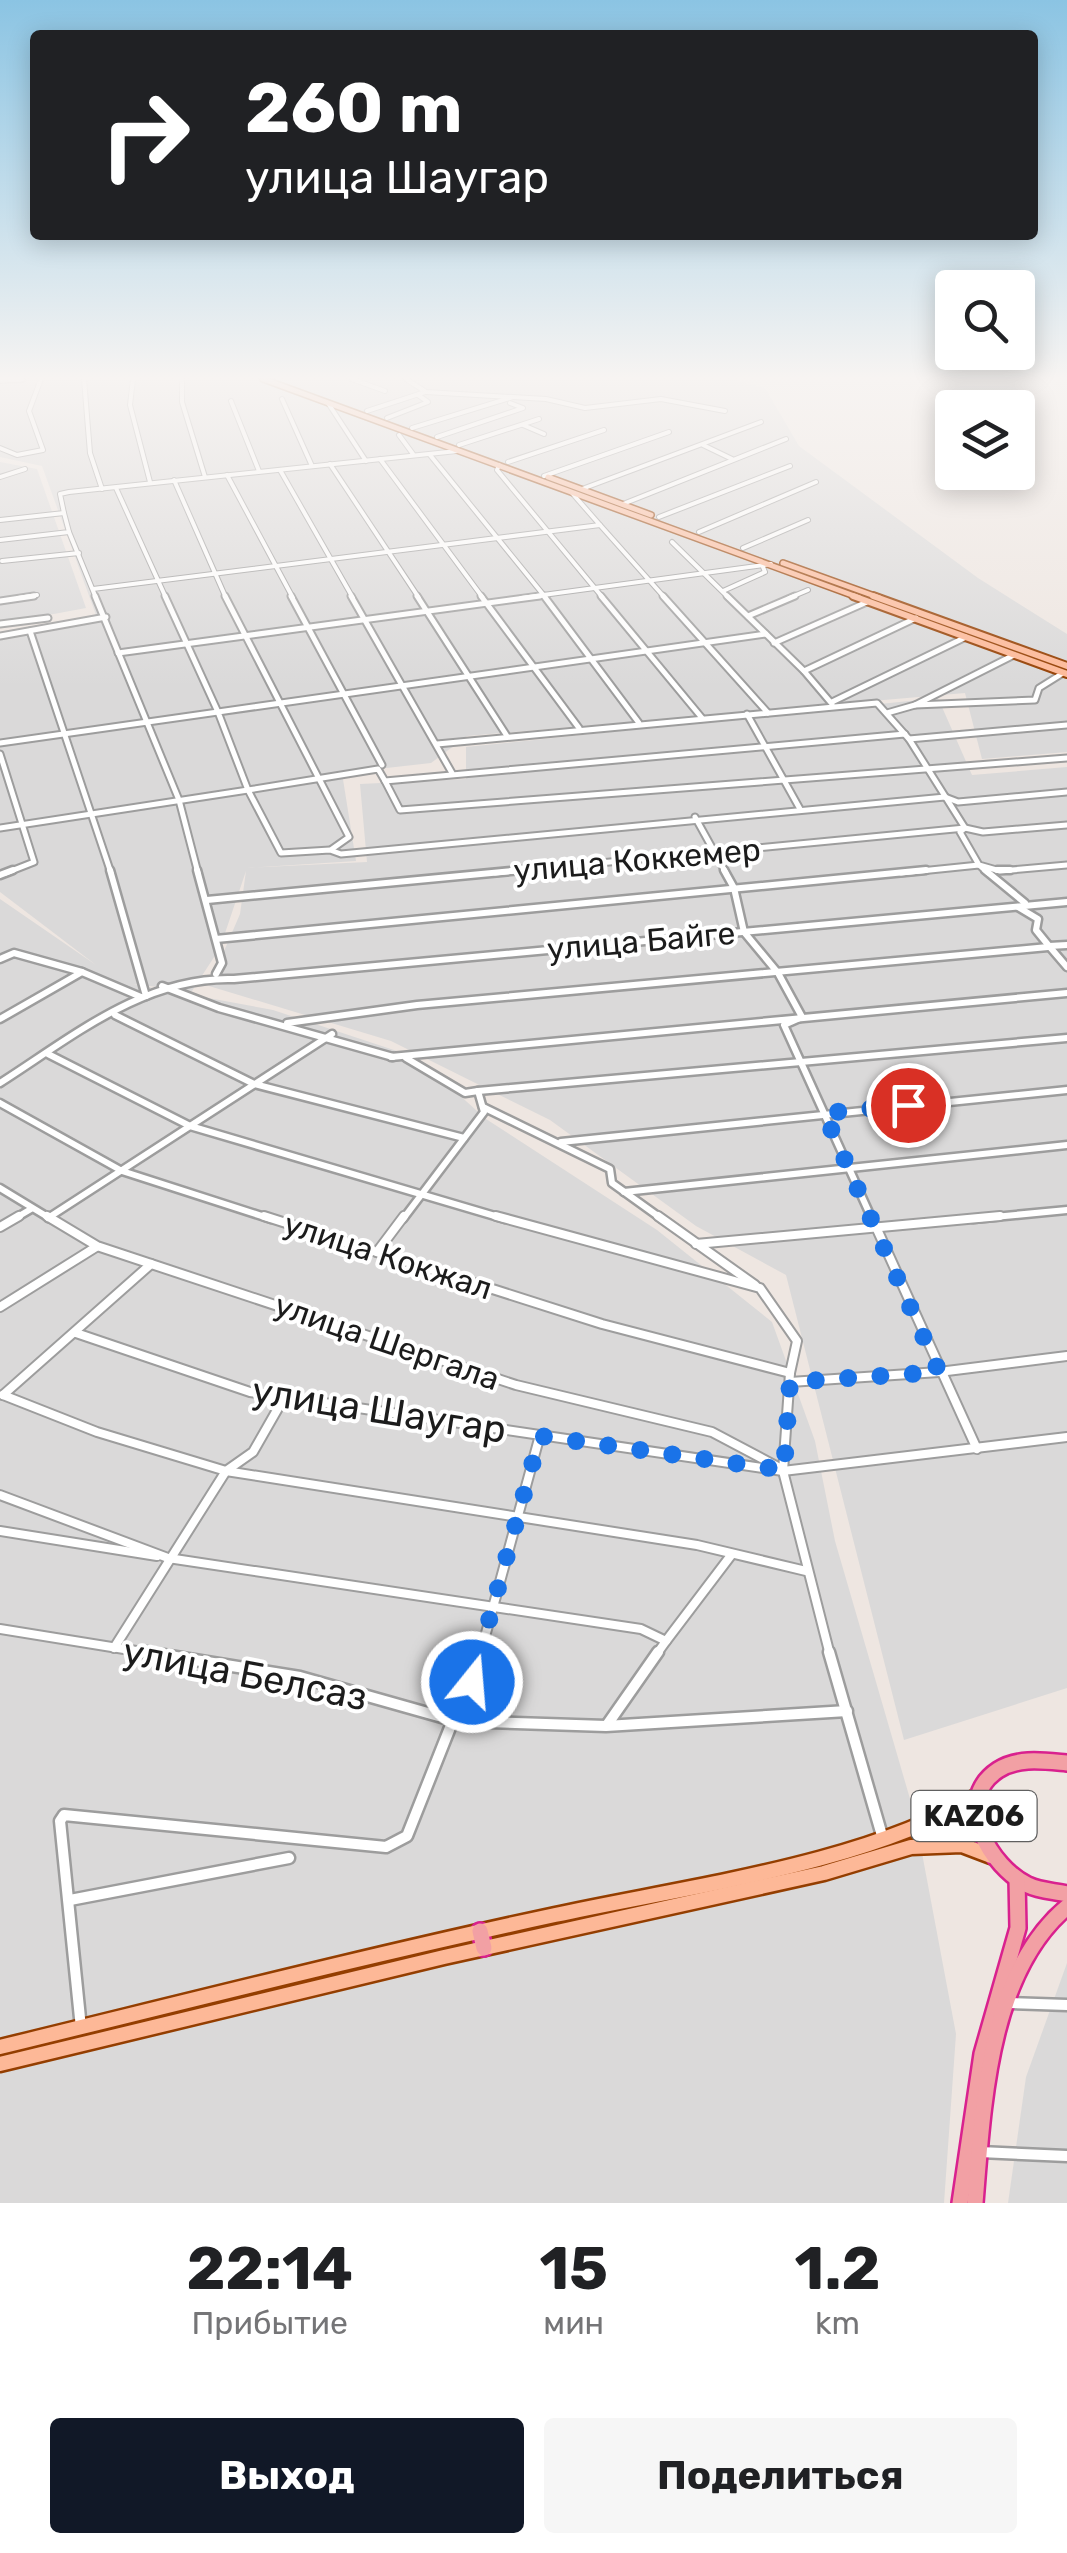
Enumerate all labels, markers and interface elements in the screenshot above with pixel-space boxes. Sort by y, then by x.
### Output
text: 260 m [245,67,463,150]
icon: right [80,70,210,200]
text: улица Шаугар [245,151,549,204]
map controls [935,270,1035,490]
button: search [935,270,1035,370]
button: layers [935,390,1035,490]
street label: улица Коккемер [512,830,762,890]
street label: улица Байге [545,914,737,968]
pin [866,1063,951,1148]
icon: arrive [881,1078,936,1133]
street label: улица Кокжал [279,1204,497,1308]
street label: улица Шергала [270,1286,504,1398]
street label: улица Шаугар [249,1367,509,1453]
street label: улица Белсаз [119,1628,371,1720]
position arrow [420,1630,524,1734]
road number: KАZ06 [912,1791,1036,1841]
text: 22:14 [187,2233,353,2304]
text: 15 [539,2233,608,2304]
text: 1.2 [795,2233,880,2304]
text: Прибытие [191,2304,348,2342]
text: мин [543,2304,604,2342]
text: km [815,2304,860,2342]
button: Выход [50,2418,524,2533]
button: Поделиться [544,2418,1017,2533]

